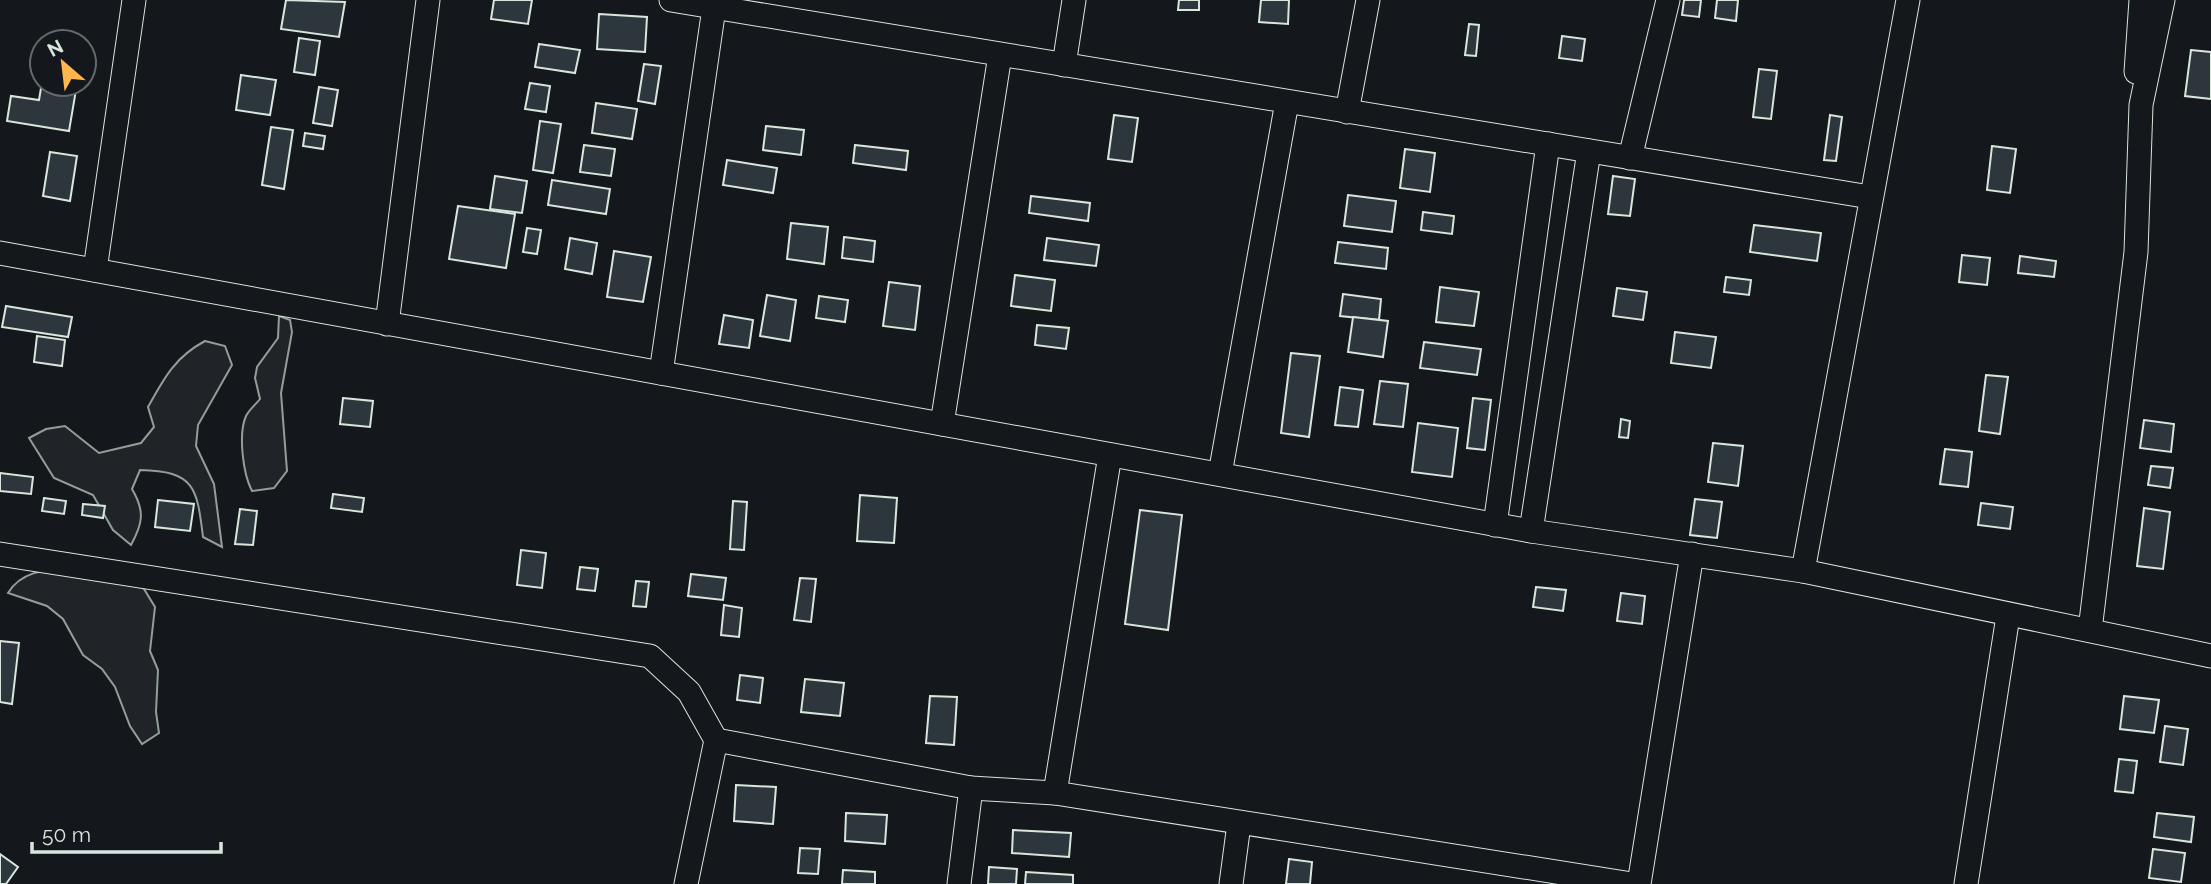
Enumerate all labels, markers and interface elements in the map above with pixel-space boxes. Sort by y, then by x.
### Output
north arrow [28,28,98,98]
text: N [43,35,67,61]
scale bar [32,810,220,854]
text: 50 m [42,822,91,847]

